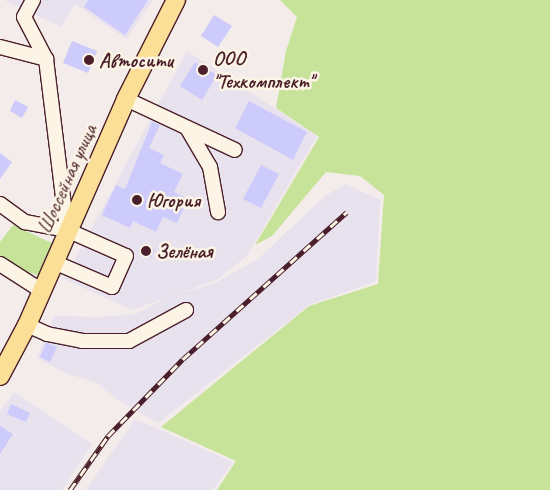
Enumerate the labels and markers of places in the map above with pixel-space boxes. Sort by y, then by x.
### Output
place label: ООО "Техкомплект" [213,46,313,93]
place label: Автосити [99,48,173,72]
marker: Автосити [83,54,95,66]
marker: ООО "Техкомплект" [197,64,209,76]
place label: Югория [147,188,200,212]
marker: Югория [131,194,143,206]
place label: Зелёная [156,239,213,263]
marker: Зелёная [140,245,152,257]

